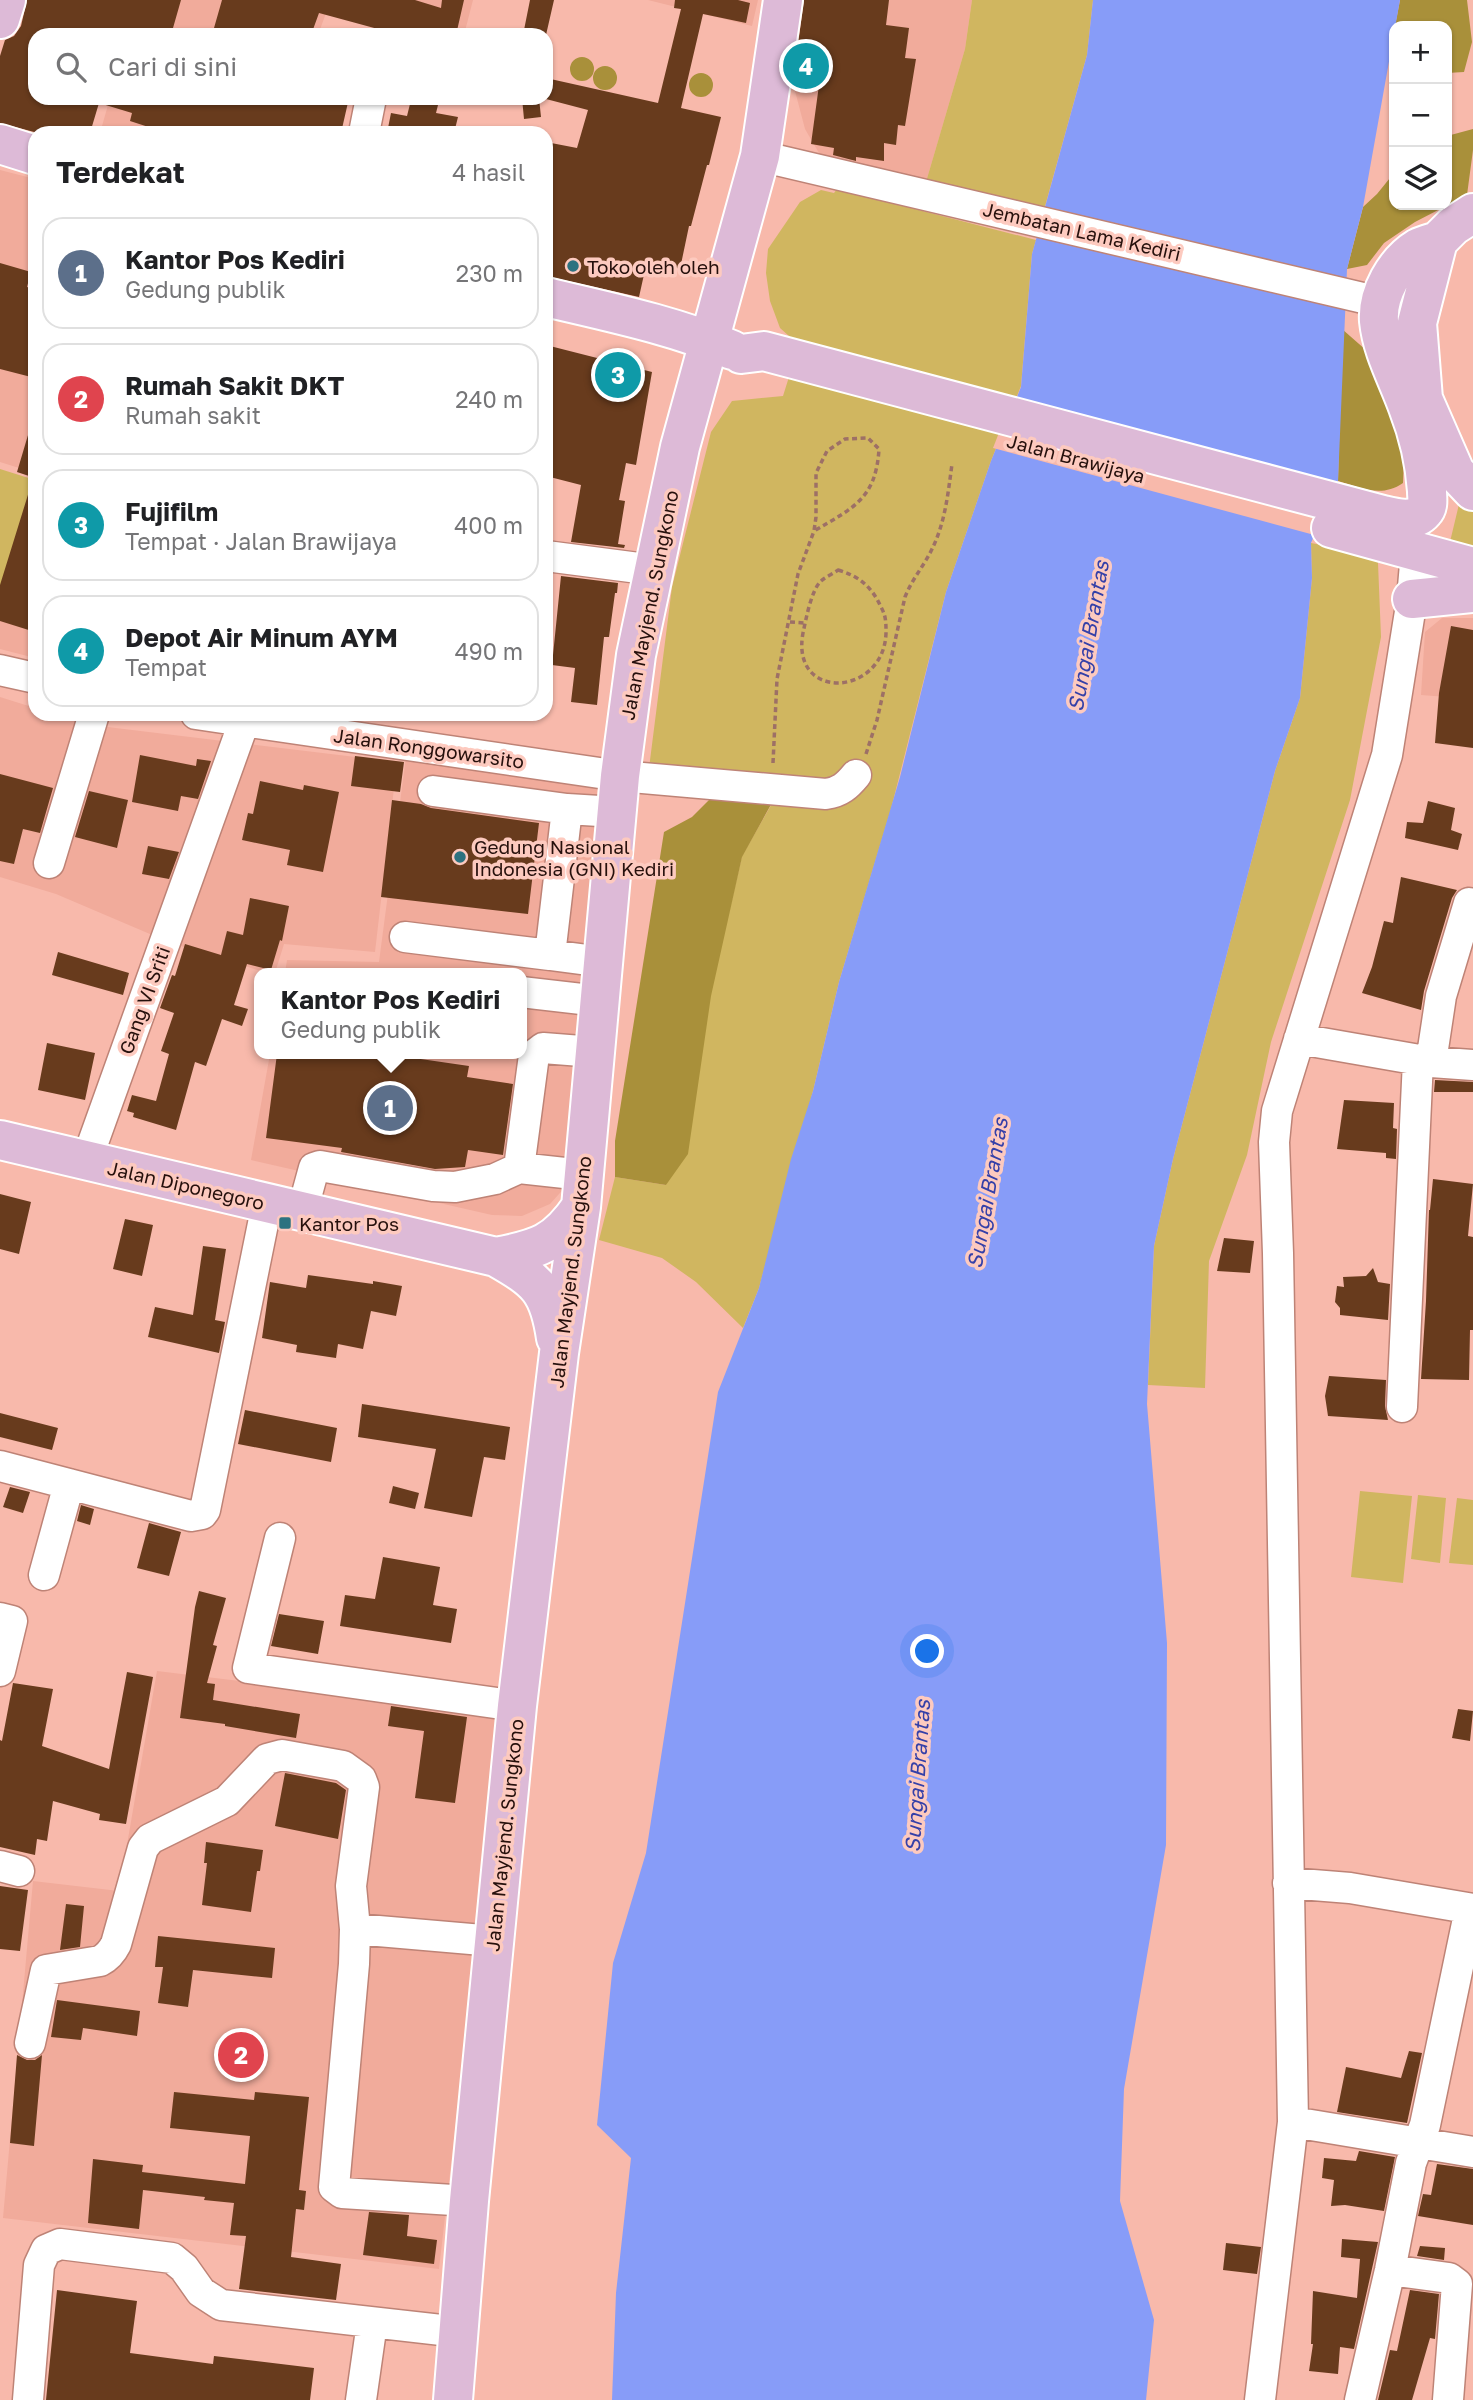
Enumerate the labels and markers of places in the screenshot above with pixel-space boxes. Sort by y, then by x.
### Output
pin: 4 [783,40,829,92]
place label: Toko oleh oleh [587,255,720,278]
marker: Toko oleh oleh [565,258,581,274]
pin: 3 [595,349,641,401]
place label: Gedung Nasional Indonesia (GNI) Kediri [474,835,674,880]
marker: Gedung Nasional Indonesia (GNI) Kediri [452,849,468,865]
pin: 1 [367,1082,413,1134]
place label: Kantor Pos [299,1212,399,1235]
marker: Kantor Pos [277,1215,293,1231]
pin: 2 [218,2029,264,2081]

